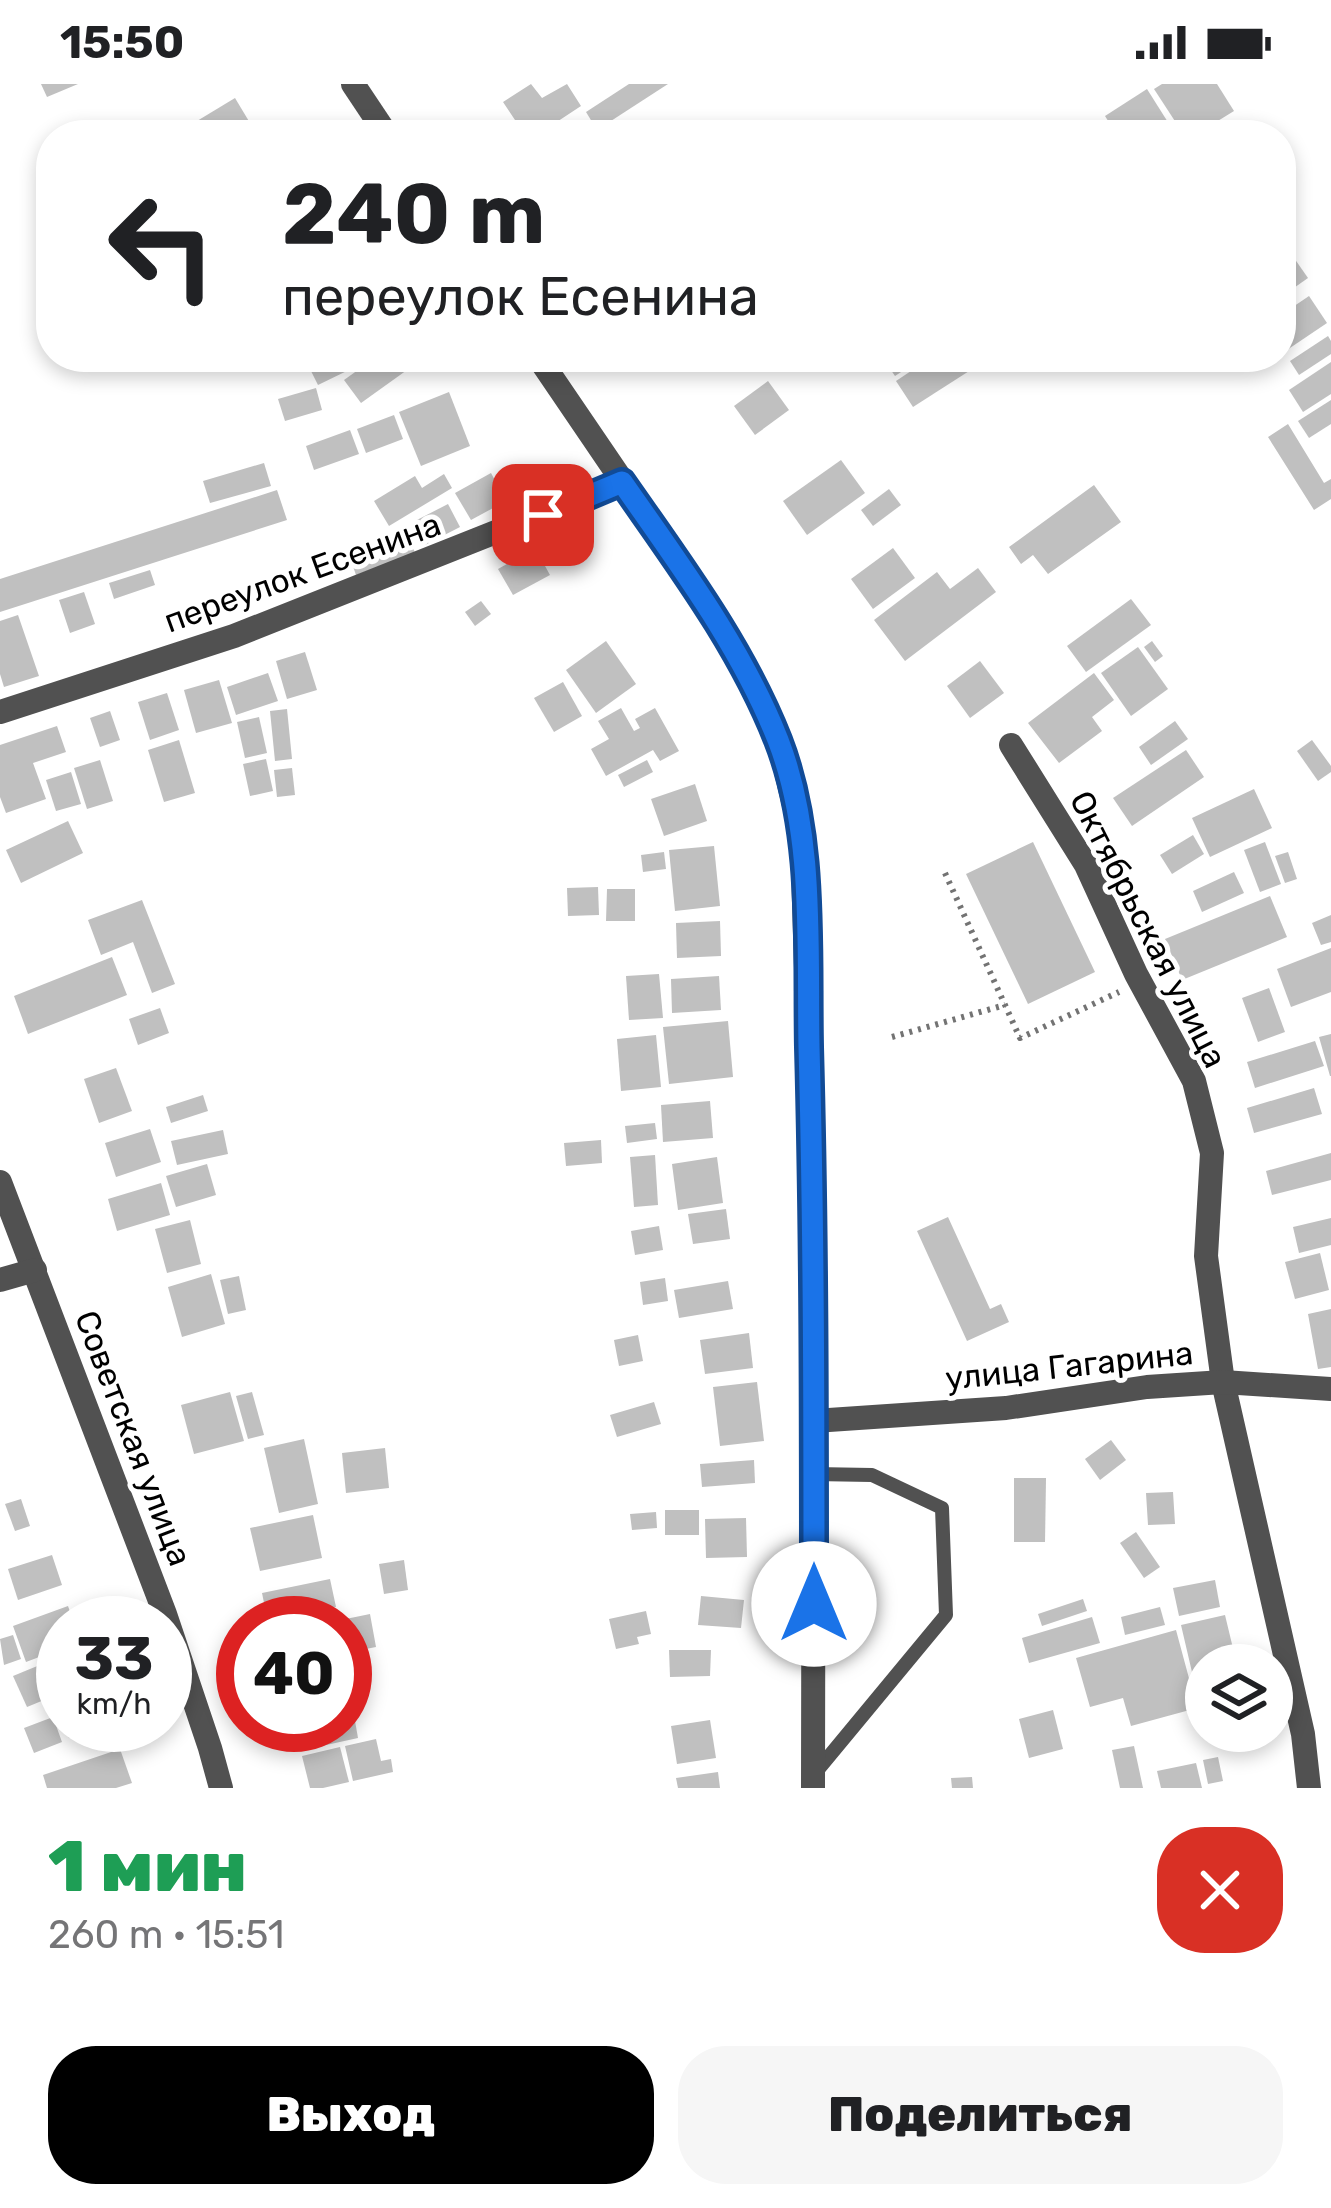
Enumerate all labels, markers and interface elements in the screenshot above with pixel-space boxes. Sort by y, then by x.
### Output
text: 15:50 [60,16,184,69]
text: 240 m [282,164,546,264]
icon: left [84,168,240,324]
text: переулок Есенина [282,265,759,329]
pin [492,464,594,566]
icon: arrive [510,482,576,548]
street label: переулок Есенина [159,504,446,641]
street label: Октябрьская улица [1062,784,1235,1074]
street label: Советская улица [67,1305,200,1571]
street label: улица Гагарина [943,1333,1195,1398]
position arrow [751,1541,877,1667]
speed limit sign: 40 [216,1596,372,1752]
text: 33 [74,1623,154,1694]
map controls [1185,1644,1293,1752]
button: layers [1185,1644,1293,1752]
text: km/h [77,1686,151,1722]
text: 1 мин [48,1824,247,1909]
button: close [1157,1827,1283,1953]
text: 260 m · 15:51 [48,1912,284,1958]
button: Выход [48,2046,654,2184]
button: Поделиться [678,2046,1283,2184]

